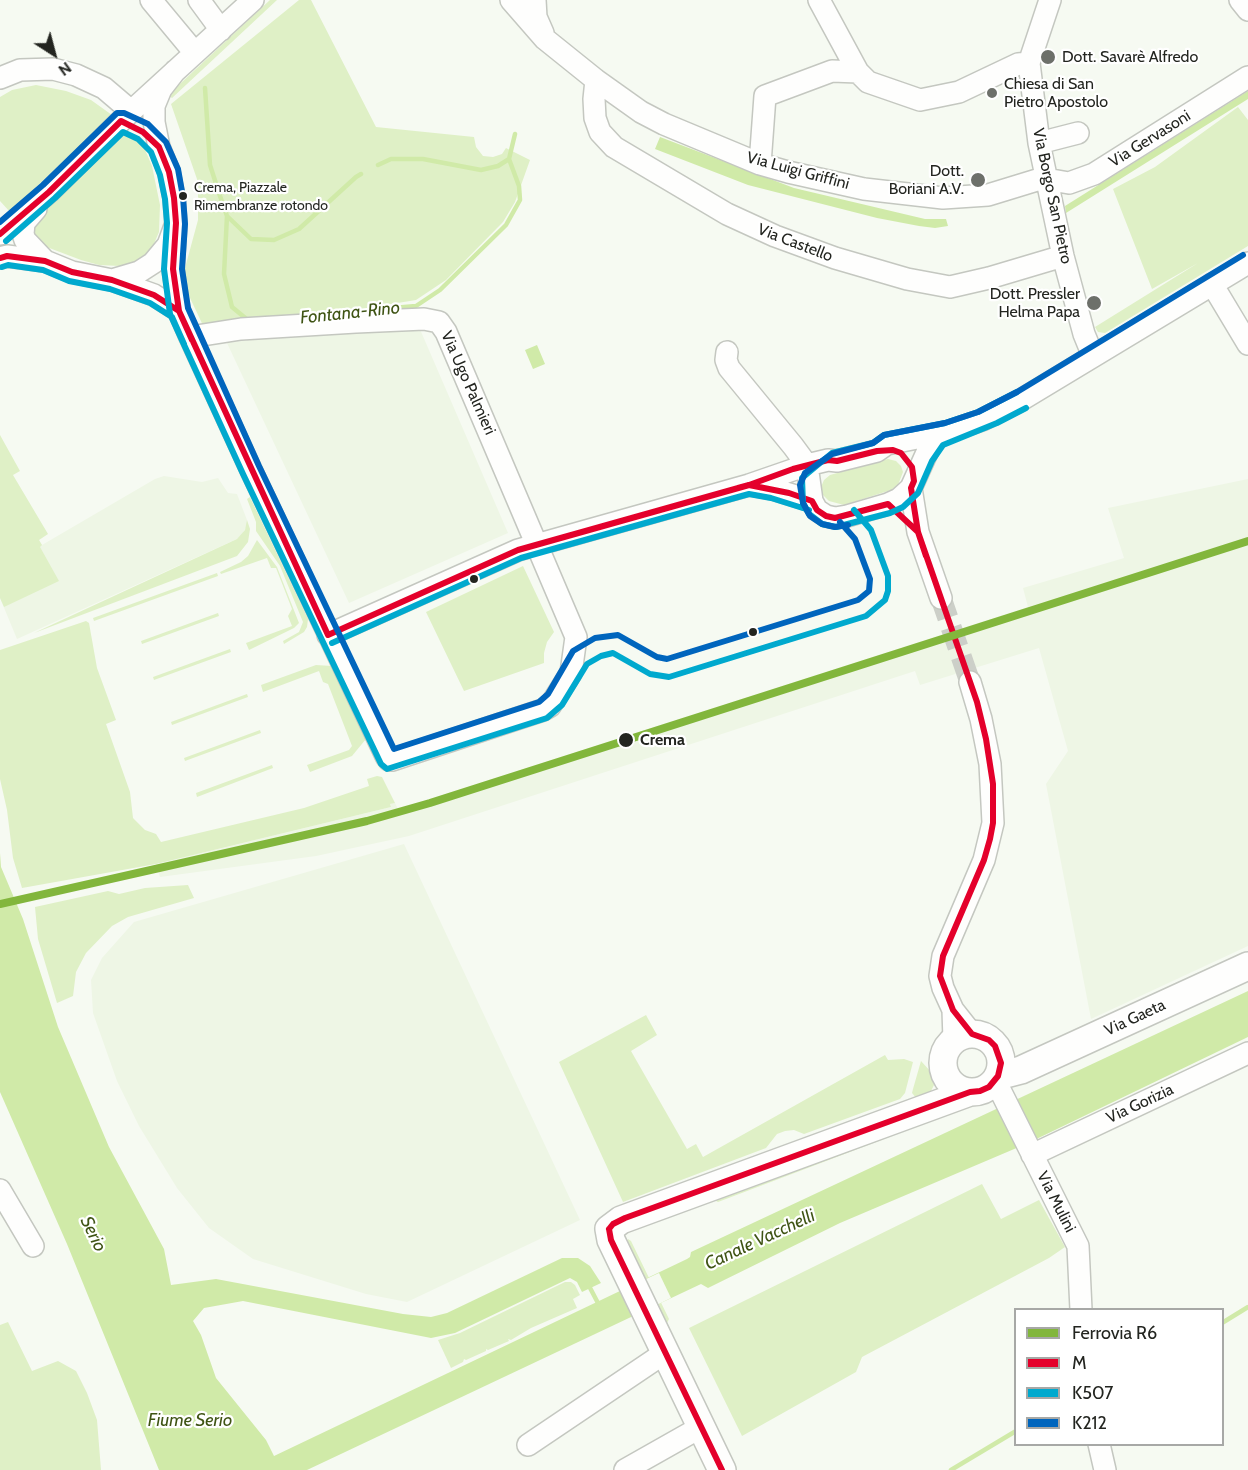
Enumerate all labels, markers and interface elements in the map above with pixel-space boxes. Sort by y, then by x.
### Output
north arrow [24,24,84,84]
place label: Dott. Savarè Alfredo [1062,47,1198,67]
marker: Dott. Savarè Alfredo [1039,48,1057,66]
text: N [55,58,75,80]
place label: Chiesa di San Pietro Apostolo [1004,74,1108,112]
marker: Chiesa di San Pietro Apostolo [985,86,999,100]
street label: Via Gervasoni [1106,106,1194,172]
street label: Via Borgo San Pietro [1028,126,1076,266]
street label: Via Luigi Griffini [745,148,851,194]
place label: Dott. Boriani A.V. [889,161,964,199]
marker: Dott. Boriani A.V. [969,171,987,189]
place label: Crema, Piazzale Rimembranze rotondo [194,180,328,212]
marker: Crema, Piazzale Rimembranze rotondo [177,190,189,202]
street label: Via Castello [755,220,835,266]
place label: Dott. Pressler Helma Papa [990,284,1080,322]
marker: Dott. Pressler Helma Papa [1085,294,1103,312]
water label: Fontana-Rino [299,297,401,329]
street label: Via Ugo Palmieri [437,328,499,438]
unlabelled marker [468,573,480,585]
unlabelled marker [747,626,759,638]
place label: Crema [640,730,685,750]
marker: Crema [617,731,635,749]
street label: Via Gaeta [1102,996,1168,1040]
street label: Via Gorizia [1103,1080,1177,1128]
street label: Via Mulini [1033,1168,1079,1236]
water label: Canale Vacchelli [702,1205,818,1275]
water label: Serio [75,1213,111,1255]
legend [1014,1308,1224,1446]
text: Ferrovia R6 [1072,1322,1157,1344]
text: M [1072,1352,1087,1374]
text: K507 [1072,1382,1113,1404]
water label: Fiume Serio [148,1410,232,1432]
text: K212 [1072,1412,1107,1434]

